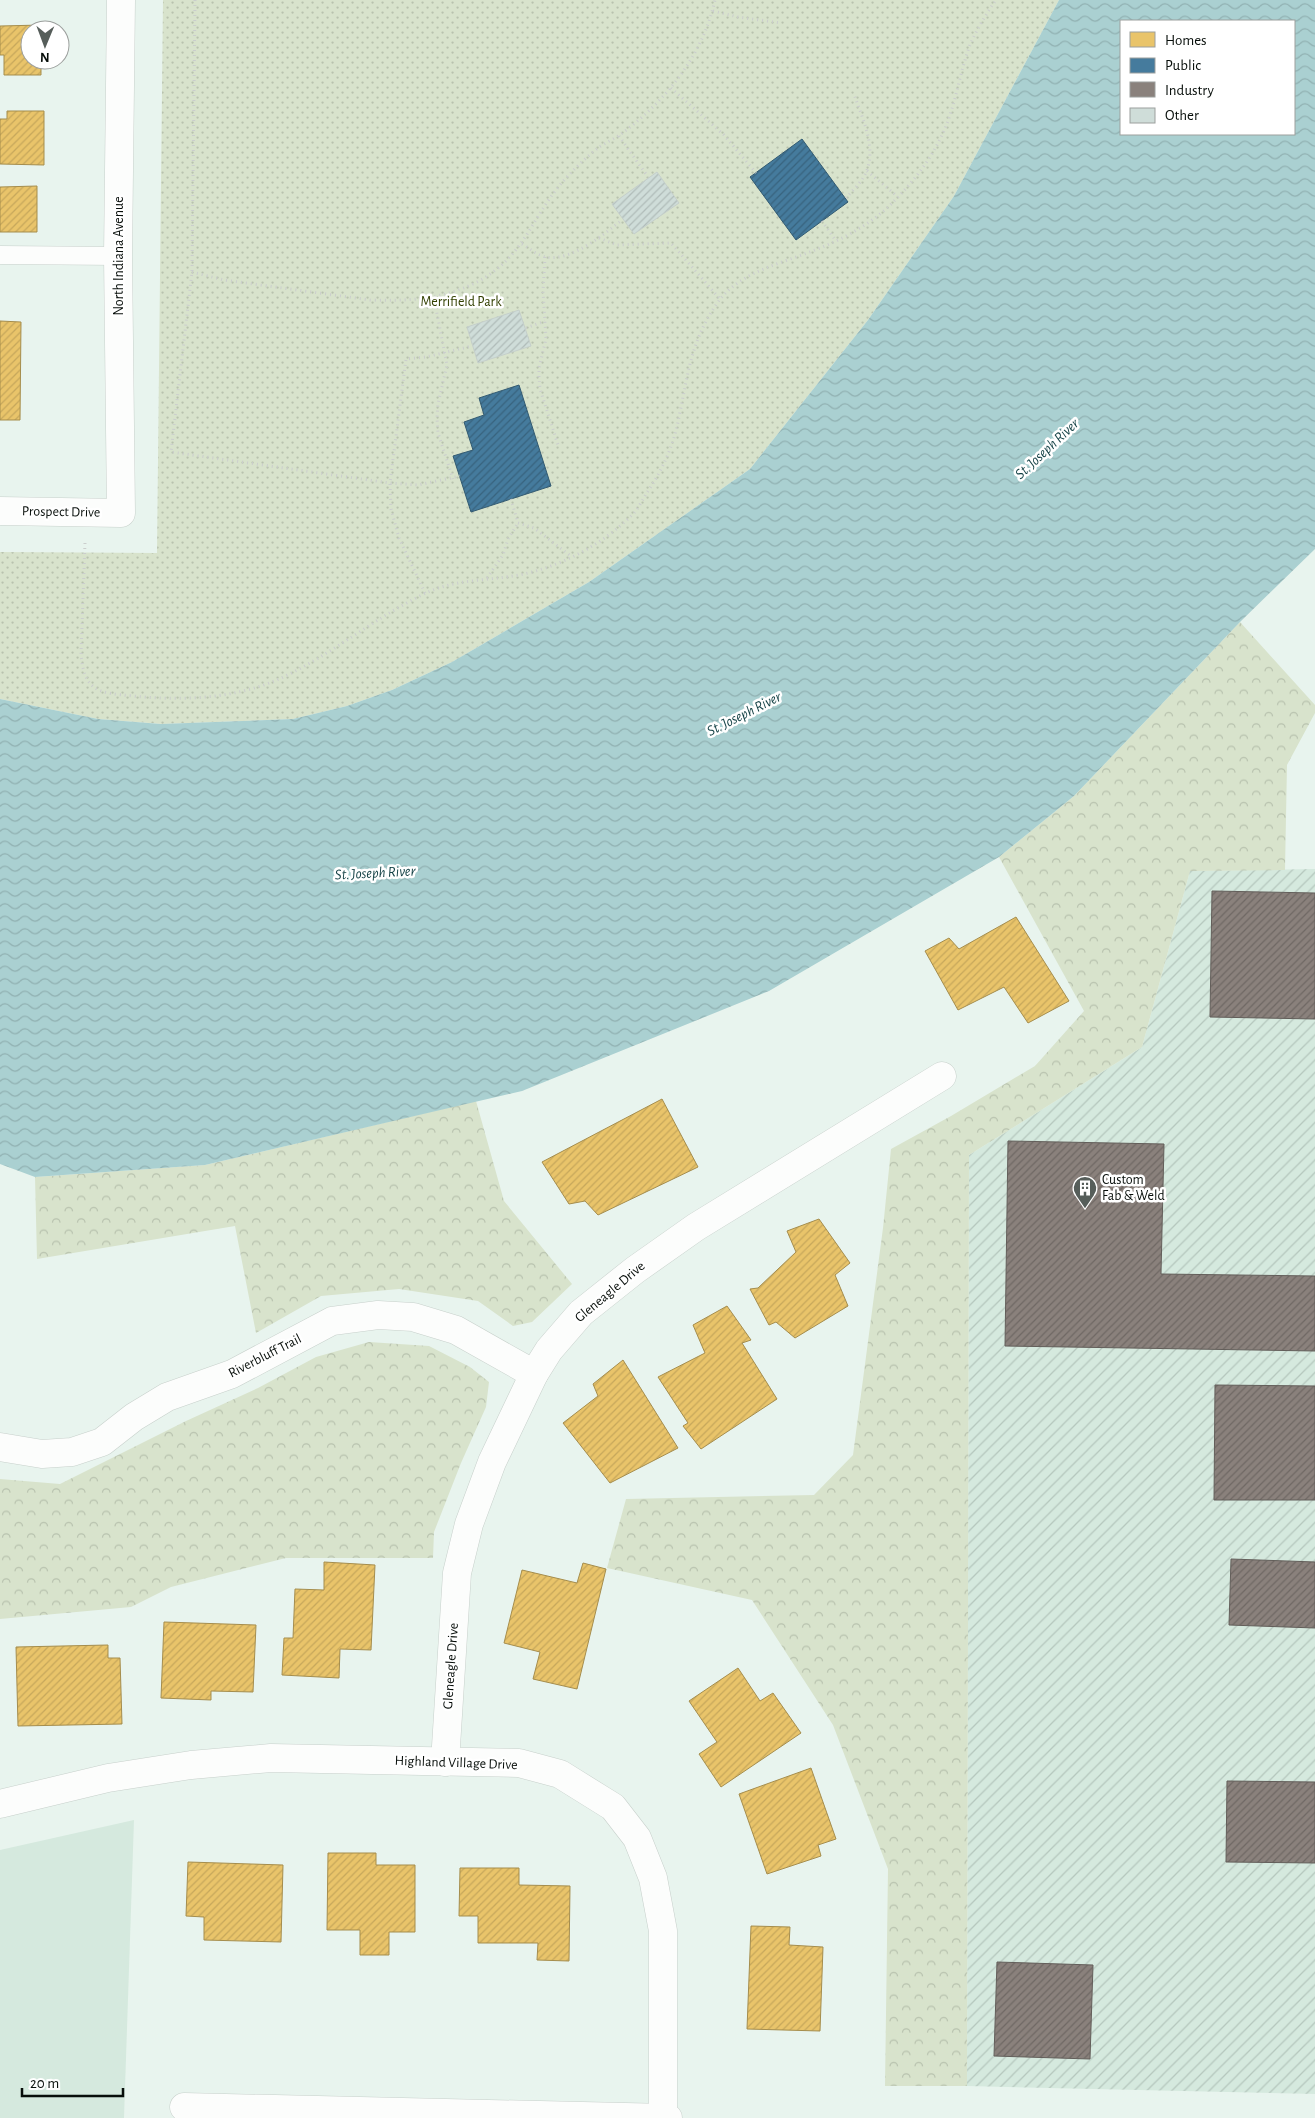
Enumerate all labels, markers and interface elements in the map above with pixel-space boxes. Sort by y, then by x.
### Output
north arrow [20,20,70,70]
legend [1120,20,1295,135]
text: Homes [1165,33,1207,48]
text: N [40,50,50,64]
text: Public [1165,58,1201,73]
text: Industry [1165,83,1214,98]
text: Other [1165,108,1199,123]
street label: North Indiana Avenue [112,196,126,316]
park label: Merrifield Park [420,295,502,309]
water label: St. Joseph River [1012,415,1082,482]
street label: Prospect Drive [22,504,100,520]
water label: St. Joseph River [705,688,784,739]
water label: St. Joseph River [334,863,417,883]
place label: Custom Fab & Weld [1102,1173,1165,1203]
building icon: Custom Fab & Weld [1072,1175,1098,1209]
street label: Gleneagle Drive [572,1259,648,1325]
street label: Riverbluff Trail [226,1332,304,1380]
street label: Gleneagle Drive [441,1622,461,1710]
street label: Highland Village Drive [394,1754,518,1772]
scale bar [22,2066,124,2098]
text: 20 m [30,2076,59,2091]

